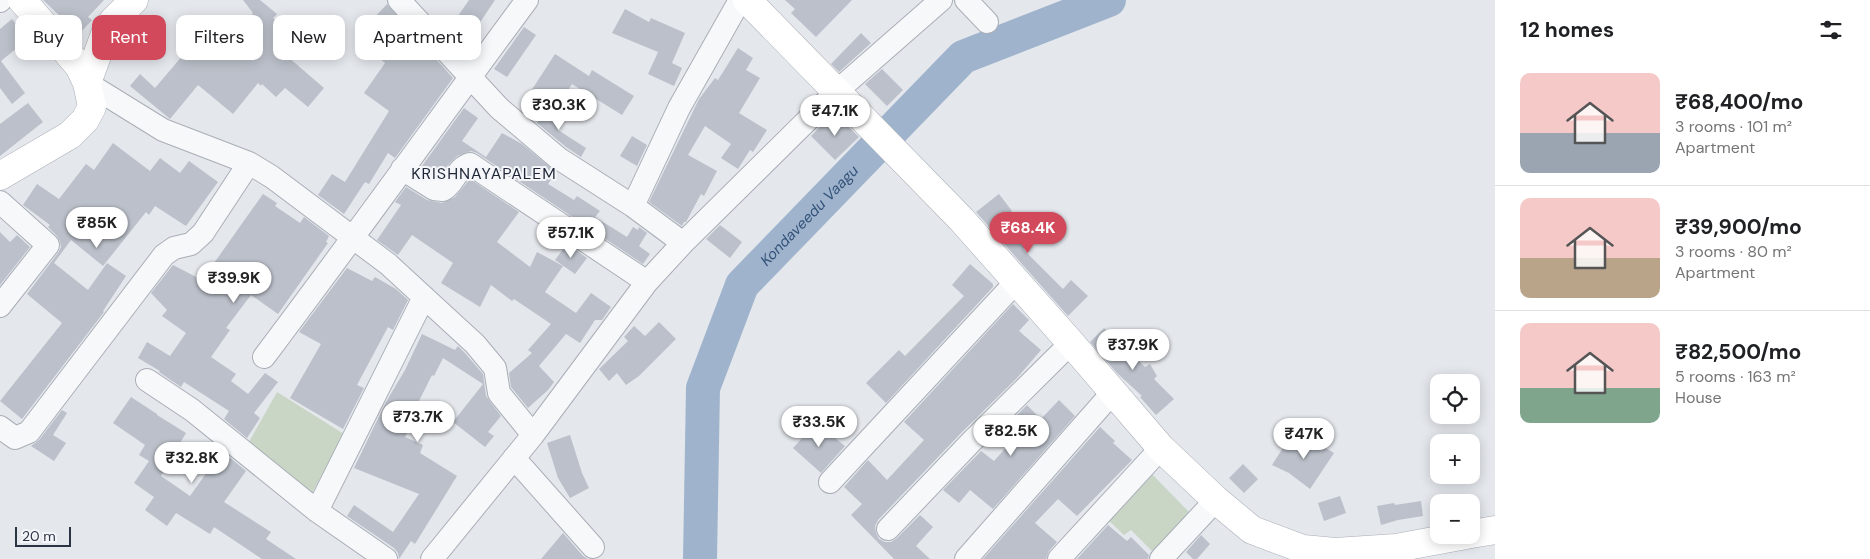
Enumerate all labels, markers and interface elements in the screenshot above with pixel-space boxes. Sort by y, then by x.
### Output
chip: Buy [15,15,82,60]
chip: Rent [92,15,166,60]
chip: Filters [176,15,263,60]
chip: New [273,15,345,60]
chip: Apartment [355,15,481,60]
text: 12 homes [1520,16,1614,44]
icon: filters [1817,16,1845,44]
pin: ₹30.3K [518,88,600,131]
text: ₹68,400/mo [1675,88,1803,116]
icon: home [1560,93,1620,153]
text: ₹30.3K [532,94,586,115]
pin: ₹47.1K [794,94,876,137]
text: ₹47.1K [811,100,859,121]
text: 3 rooms · 101 m² [1675,116,1792,137]
text: Apartment [1675,137,1755,158]
water label: Kondaveedu Vaagu [756,160,863,270]
district label: KRISHNAYAPALEM [411,163,557,184]
pin: ₹85K [67,206,127,249]
text: ₹85K [77,212,117,233]
pin: ₹68.4K [987,212,1069,254]
text: ₹39,900/mo [1675,213,1802,241]
pin: ₹57.1K [530,216,612,259]
text: ₹68.4K [1001,217,1056,238]
icon: home [1560,218,1620,278]
text: ₹57.1K [547,222,595,243]
text: 3 rooms · 80 m² [1675,241,1792,262]
pin: ₹39.9K [193,262,275,304]
text: Apartment [1675,262,1755,283]
text: ₹39.9K [208,267,260,288]
pin: ₹37.9K [1092,328,1174,371]
text: ₹37.9K [1107,334,1159,355]
text: ₹82,500/mo [1675,338,1801,366]
icon: home [1560,343,1620,403]
text: 5 rooms · 163 m² [1675,366,1796,387]
map controls [1430,374,1480,544]
button: locate [1430,374,1480,424]
text: House [1675,387,1722,408]
pin: ₹73.7K [377,400,459,443]
text: ₹73.7K [393,406,443,427]
pin: ₹33.5K [778,406,860,448]
text: ₹33.5K [792,411,846,432]
pin: ₹82.5K [970,414,1052,457]
pin: ₹47K [1274,418,1334,460]
text: ₹82.5K [984,420,1038,441]
text: ₹47K [1284,423,1324,444]
button: + [1430,434,1480,484]
pin: ₹32.8K [151,442,233,484]
text: ₹32.8K [165,447,219,468]
button: − [1430,494,1480,544]
scale bar [15,524,71,547]
text: 20 m [22,527,56,545]

